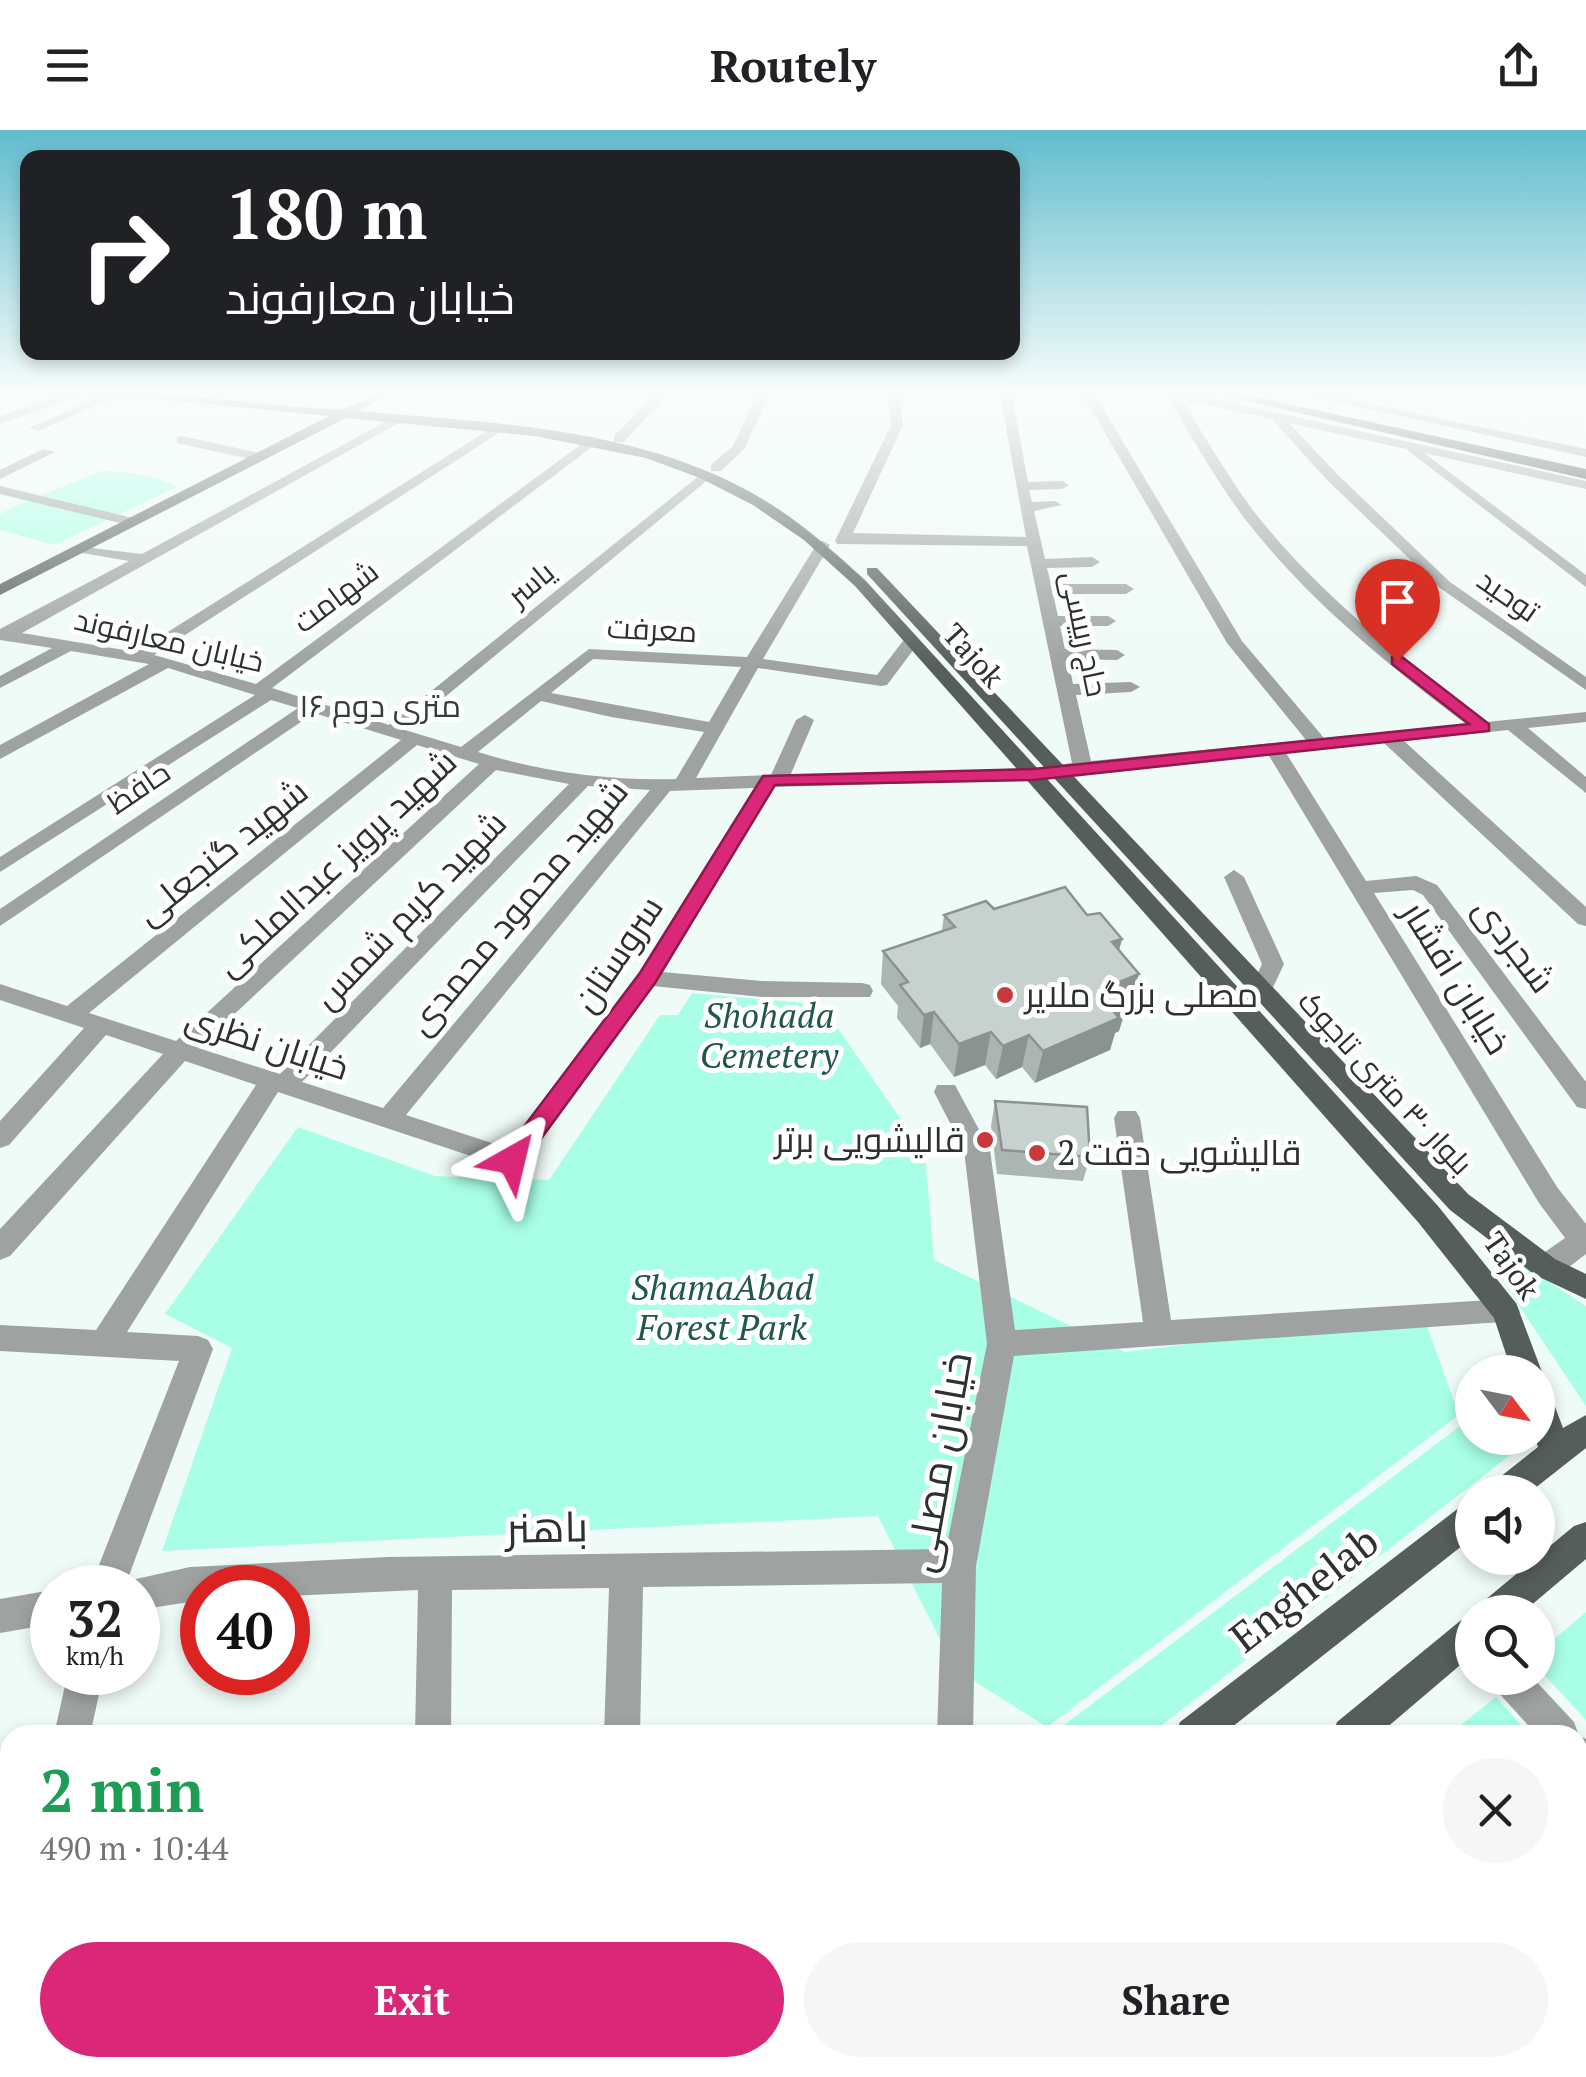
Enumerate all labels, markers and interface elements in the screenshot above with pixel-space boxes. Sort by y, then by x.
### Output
text: Routely [710,35,876,95]
icon: menu [40,38,95,93]
icon: share [1491,38,1546,93]
text: 180 m [225,166,427,259]
icon: right [60,190,190,320]
text: خیابان معارفوند [225,267,515,327]
street label: شهامت [285,551,386,641]
street label: یاسر [497,552,562,616]
pin [1355,559,1440,662]
street label: توحید [1470,560,1547,631]
street label: حاج رییسی [1051,567,1118,700]
icon: arrive [1370,574,1425,629]
street label: خیابان معارفوند [71,599,268,681]
street label: معرفت [606,607,698,651]
street label: Tajok [934,615,1014,696]
district label: ۱۶ متری دوم [299,684,461,728]
street label: شهید پرویز عبدالملکی [205,738,466,987]
street label: حافظ [99,752,178,823]
street label: شهید گنجعلی [126,768,317,935]
street label: شهید محمود محمدی [397,769,638,1044]
street label: شهید کریم شمس [303,800,517,1020]
street label: سروستان [562,886,673,1021]
street label: شجردی [1464,887,1566,1002]
street label: خیابان افشار [1391,891,1522,1063]
place label: مصلی بزرگ ملایر [1023,971,1258,1017]
street label: بلوار ۳۰ متری تاجوک [1290,981,1482,1183]
marker: مصلی بزرگ ملایر [994,984,1016,1006]
park label: Shohada Cemetery [700,992,839,1078]
street label: خیابان نظری [180,994,355,1090]
position arrow [460,1108,564,1212]
place label: قالیشویی برتر [773,1116,965,1162]
marker: قالیشویی برتر [974,1129,996,1151]
place label: قالیشویی دقت 2 [1057,1129,1302,1175]
marker: قالیشویی دقت 2 [1026,1142,1048,1164]
street label: Tajok [1474,1224,1550,1307]
park label: ShamaAbad Forest Park [631,1264,814,1350]
street label: خیابان مصلی [890,1347,984,1576]
north arrow [1455,1355,1555,1455]
map controls [1455,1355,1555,1695]
button: sound [1455,1475,1555,1575]
street label: باهنر [504,1497,588,1555]
street label: Enghelab [1218,1513,1389,1664]
speed limit sign: 40 [180,1565,310,1695]
text: 32 [67,1585,123,1651]
button: search [1455,1595,1555,1695]
text: km/h [66,1639,124,1672]
text: 2 min [40,1750,204,1829]
button: close [1443,1758,1548,1863]
text: 490 m · 10:44 [40,1827,228,1869]
button: Exit [40,1942,784,2057]
button: Share [804,1942,1548,2057]

